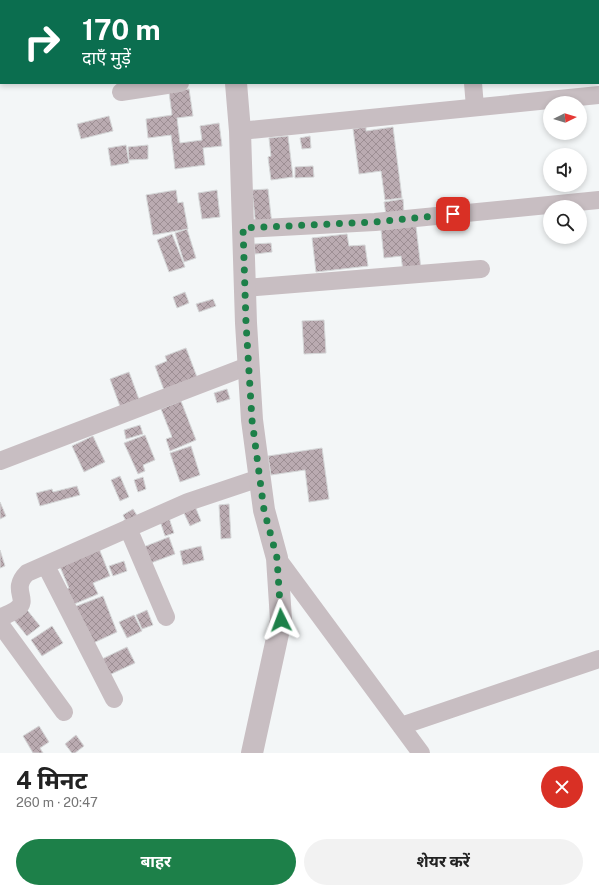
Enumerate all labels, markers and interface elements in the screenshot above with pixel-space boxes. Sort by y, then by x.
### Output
text: 170 m [82,13,161,46]
icon: right [16,16,68,68]
text: दाएँ मुड़ें [82,47,131,68]
north arrow [543,96,587,140]
map controls [543,96,587,244]
button: sound [543,148,587,192]
pin [436,197,470,231]
button: search [543,200,587,244]
icon: arrive [442,203,464,225]
position arrow [260,599,302,641]
text: 4 मिनट [16,766,88,794]
button: close [541,766,583,808]
text: 260 m · 20:47 [16,795,98,810]
button: बाहर [16,839,296,885]
button: शेयर करें [304,839,583,885]

